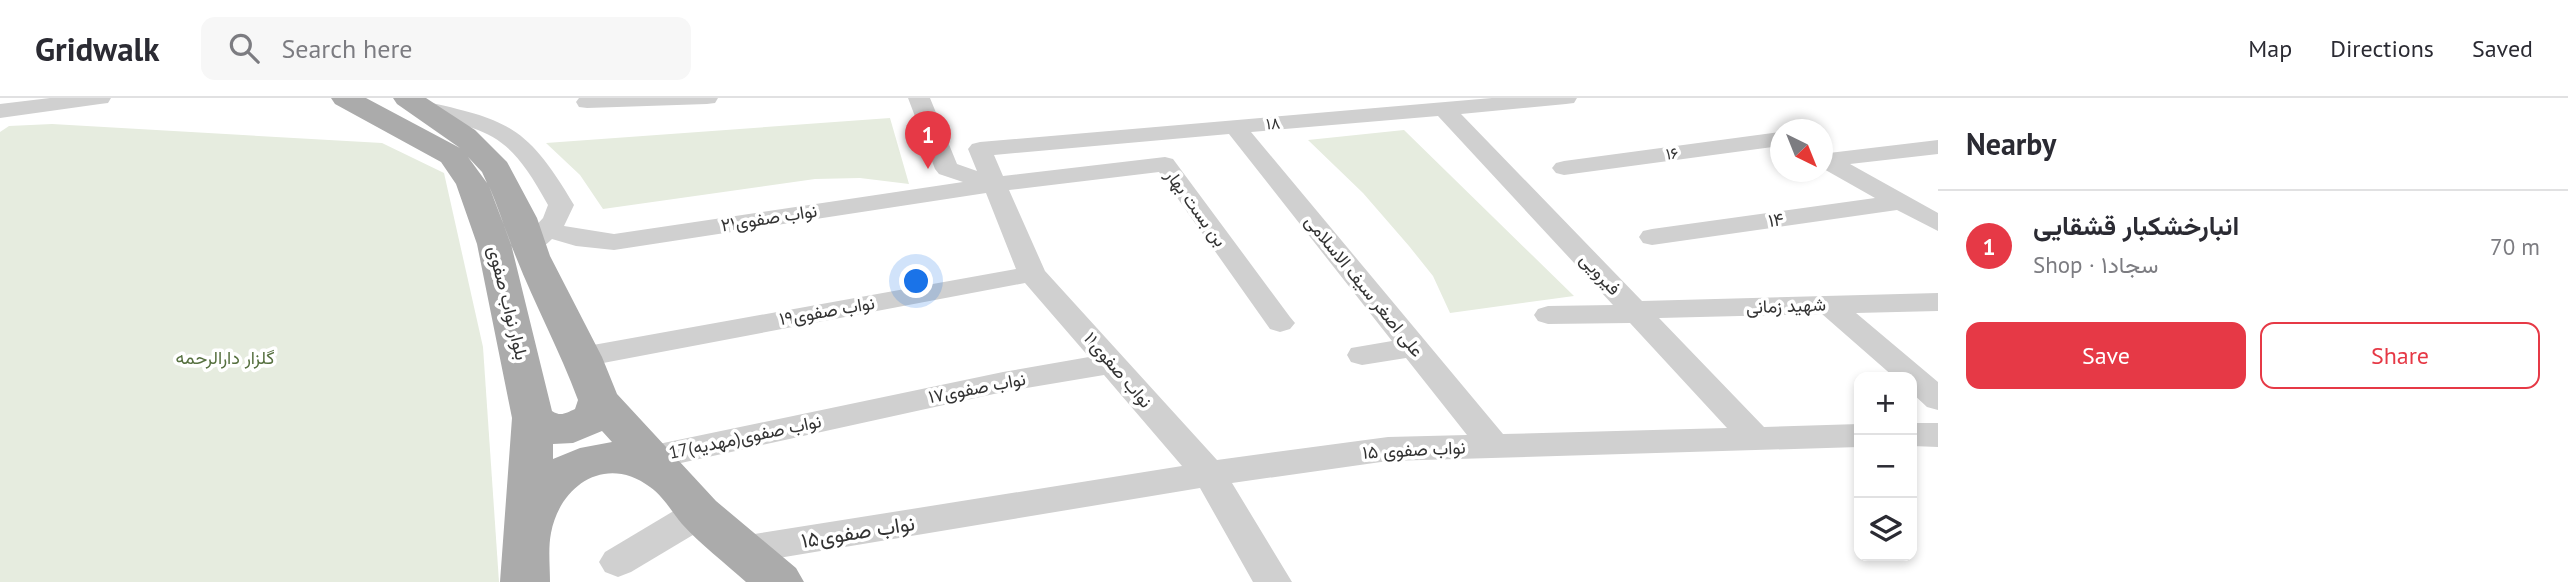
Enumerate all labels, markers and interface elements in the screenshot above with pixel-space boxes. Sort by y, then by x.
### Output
search box [201,17,691,80]
text: Gridwalk [35,27,159,70]
icon: search [225,29,263,67]
text: Search here [281,32,413,65]
text: Map [2248,33,2292,64]
text: Directions [2330,33,2434,64]
text: Saved [2472,33,2533,64]
pin: 1 [905,111,951,169]
street label: ۱۸ [1265,112,1281,134]
north arrow [1770,119,1833,182]
text: Nearby [1966,124,2056,163]
street label: ۱۶ [1664,142,1680,164]
street label: بن بست بهار [1160,164,1232,251]
street label: ۲۱نواب صفوی [719,199,819,236]
street label: ۱۴ [1767,207,1785,232]
text: انبارخشکبار قشقایی [2033,209,2239,242]
street label: علی اصغر سیف الاسلامی [1300,210,1429,361]
text: 1 [1982,232,1996,261]
text: 70 m [2490,232,2540,261]
street label: بلوار نواب صفوی [483,243,534,362]
street label: فیرویی [1575,248,1626,300]
text: Shop · ۱سجاد [2033,250,2158,279]
your location [899,264,933,298]
street label: ۱۹نواب صفوی [777,291,876,330]
street label: شهید زمانی [1746,293,1826,318]
button: Save [1966,322,2246,389]
button: Share [2260,322,2540,389]
street label: ۱۱نواب صفوی [1079,327,1158,412]
park label: گلزار دارالرحمه [176,346,274,369]
street label: ۱۷نواب صفوی [926,367,1027,408]
map controls [1854,372,1917,561]
button: + [1854,372,1917,435]
street label: 17نواب صفوی(مهدیه) [667,409,823,464]
street label: نواب صفوی ۱۵ [1362,435,1466,464]
button: − [1854,435,1917,498]
button: layers [1854,498,1917,561]
street label: ۱۵نواب صفوی [799,509,917,554]

